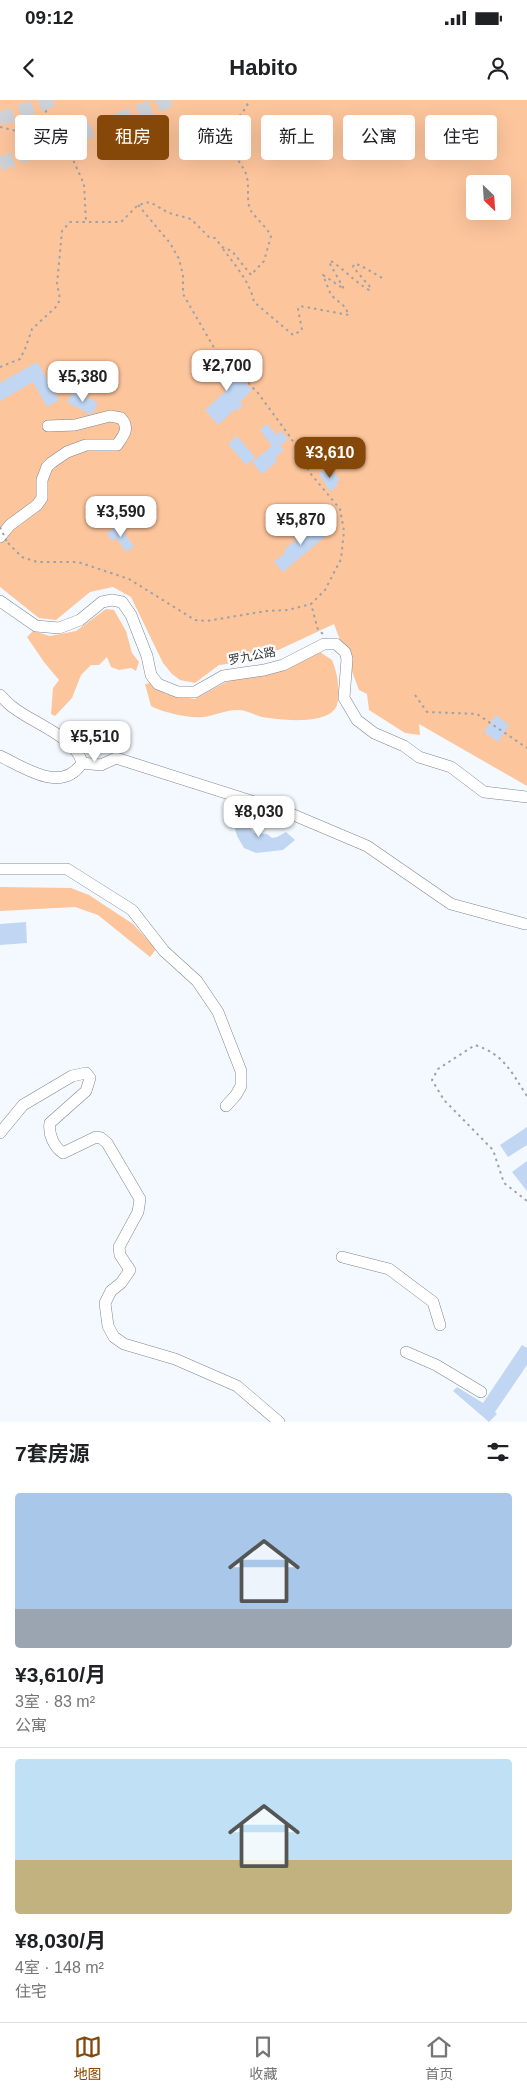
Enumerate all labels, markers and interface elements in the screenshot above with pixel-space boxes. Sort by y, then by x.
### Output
text: 09:12 [25,7,74,28]
icon: back [15,54,43,82]
icon: person [484,54,512,82]
text: Habito [229,55,298,80]
chip: 买房 [15,115,87,160]
chip: 租房 [97,115,169,160]
chip: 筛选 [179,115,251,160]
chip: 新上 [261,115,333,160]
chip: 公寓 [343,115,415,160]
chip: 住宅 [425,115,497,160]
north arrow [466,175,511,220]
map controls [466,175,511,220]
pin: ¥2,700 [186,350,268,392]
text: ¥2,700 [203,357,251,374]
pin: ¥5,380 [42,360,124,403]
text: ¥5,380 [59,368,107,385]
pin: ¥3,610 [289,436,371,479]
text: ¥3,610 [306,444,354,461]
pin: ¥3,590 [80,496,162,538]
text: ¥3,590 [97,503,145,520]
pin: ¥5,870 [260,504,342,546]
text: ¥5,870 [277,511,325,528]
street label: 罗九公路 [227,645,277,667]
pin: ¥5,510 [54,720,136,763]
text: ¥5,510 [71,728,119,745]
pin: ¥8,030 [218,796,300,838]
text: ¥8,030 [235,803,283,820]
icon: filters [484,1438,512,1466]
text: 7套房源 [15,1442,90,1465]
icon: home [219,1526,309,1616]
text: ¥3,610/月 [15,1663,106,1686]
text: 3室 · 83 m² [15,1693,95,1710]
text: 公寓 [15,1717,47,1734]
icon: home [219,1791,309,1881]
text: ¥8,030/月 [15,1929,106,1952]
text: 4室 · 148 m² [15,1959,104,1976]
text: 住宅 [15,1983,47,2000]
tab: 地图 [74,2033,102,2083]
tab: 收藏 [249,2033,277,2083]
tab: 首页 [425,2033,453,2083]

